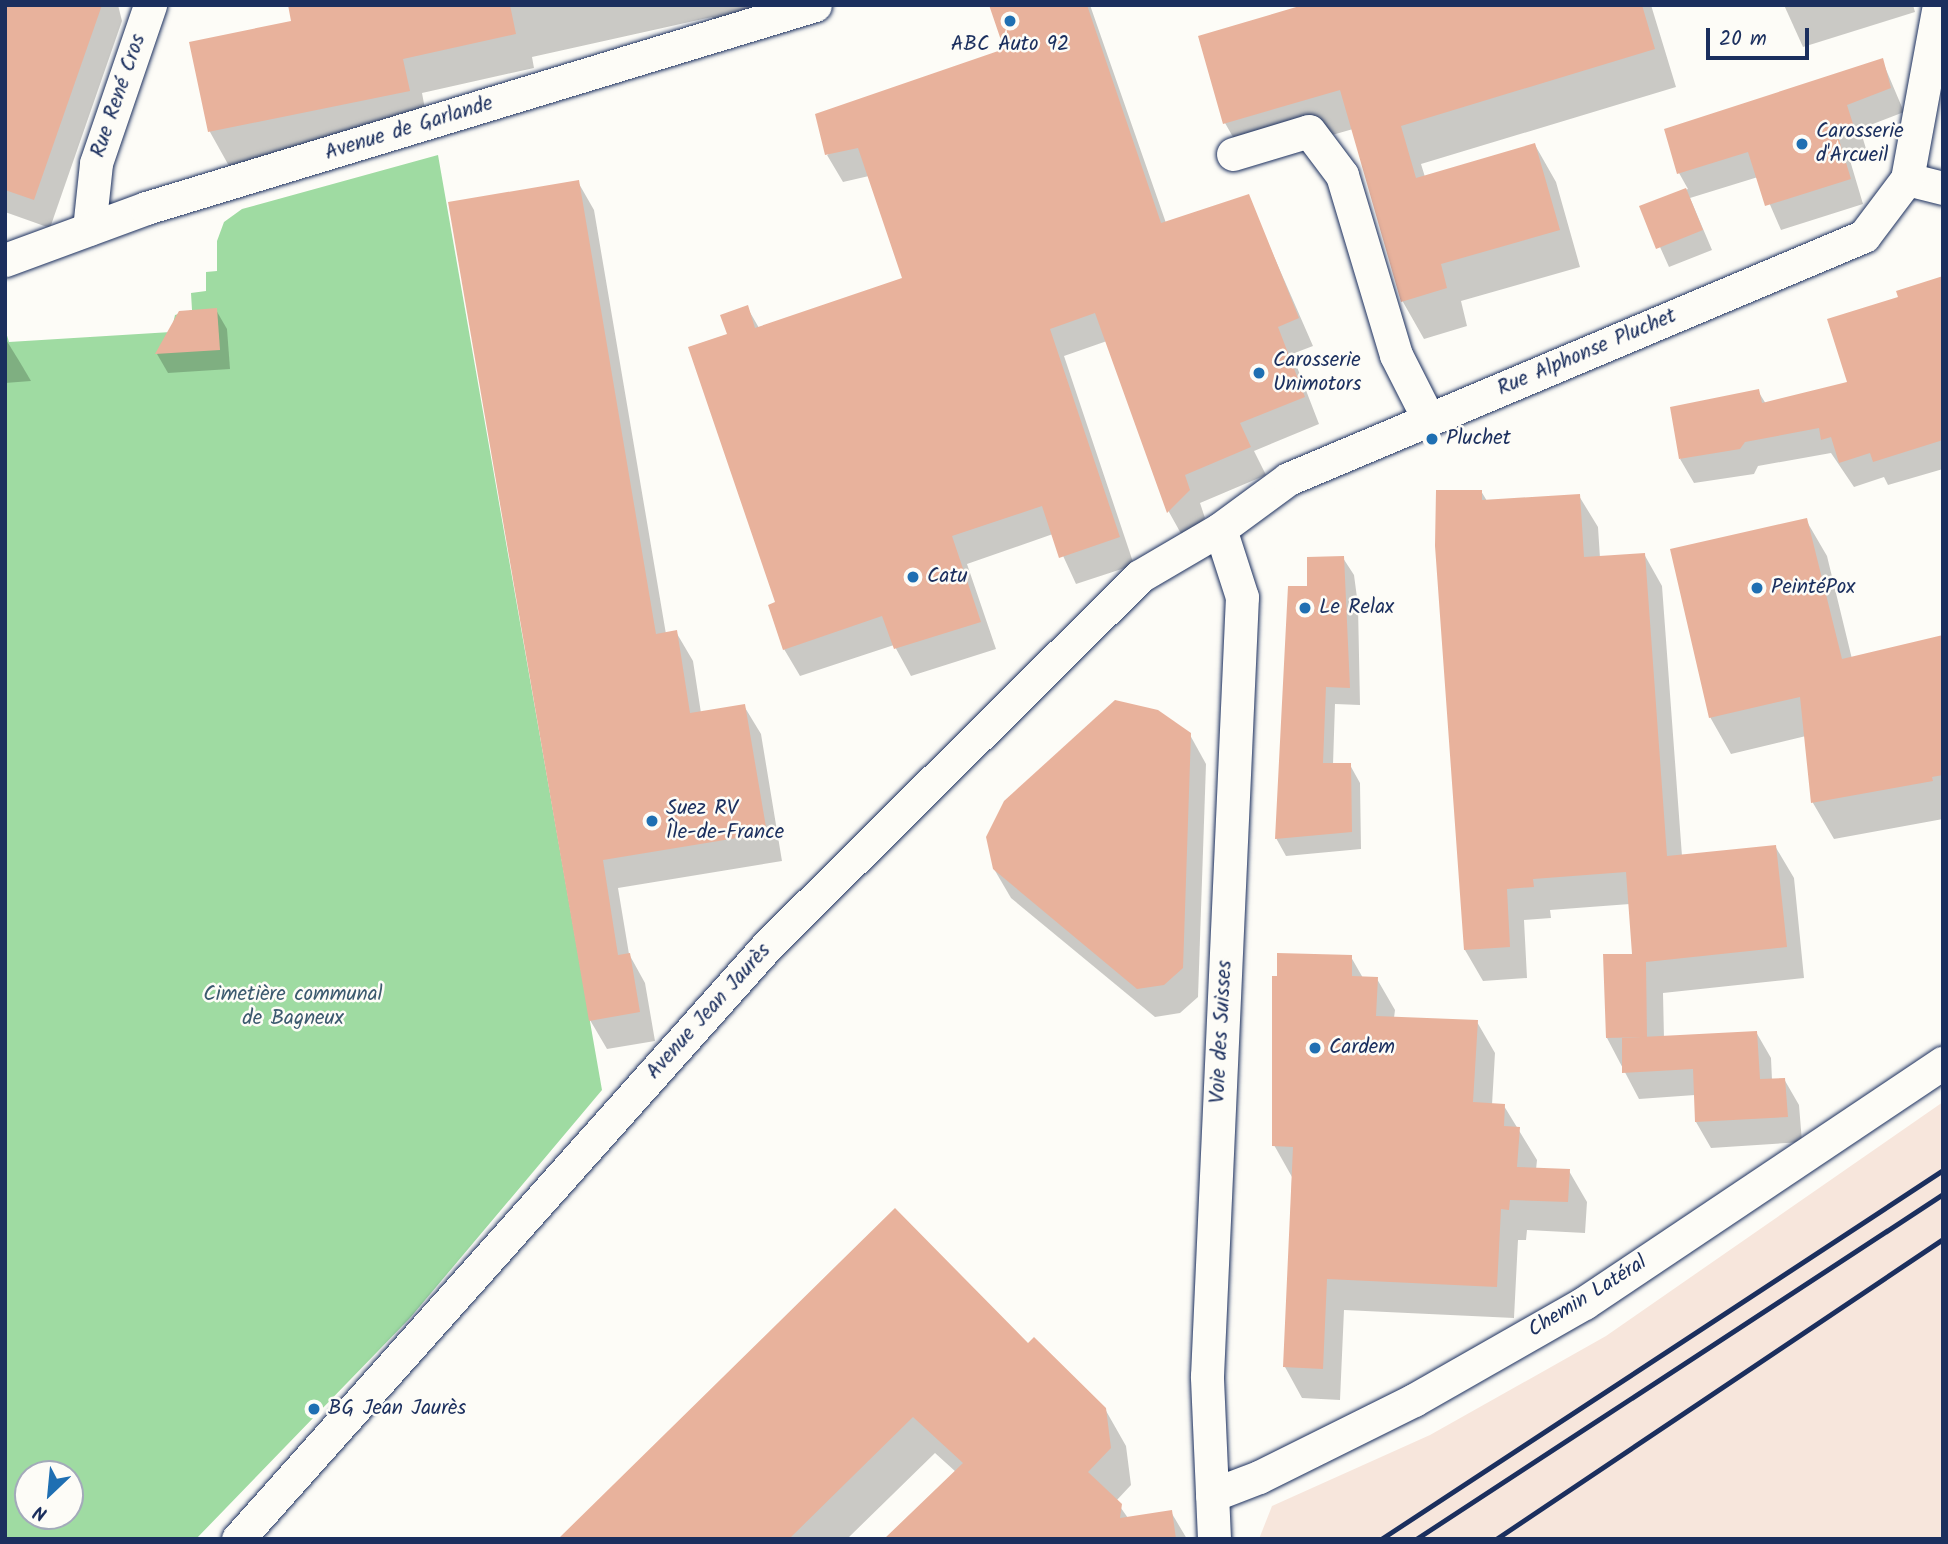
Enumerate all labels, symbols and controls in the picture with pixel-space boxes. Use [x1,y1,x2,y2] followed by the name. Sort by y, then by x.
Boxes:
[1002,13,1018,29] marker: ABC Auto 92
[1710,14,1813,58] scale bar
[1719,23,1767,56] text: 20 m
[86,31,152,161] street label: Rue René Cros
[951,32,1069,58] place label: ABC Auto 92
[322,91,496,167] street label: Avenue de Garlande
[1816,119,1904,169] place label: Carosserie d'Arcueil
[1794,136,1810,152] marker: Carosserie d'Arcueil
[1494,304,1680,402] street label: Rue Alphonse Pluchet
[1273,348,1362,398] place label: Carosserie Unimotors
[1251,365,1267,381] marker: Carosserie Unimotors
[1446,426,1511,452] place label: Pluchet
[1424,431,1440,447] marker: Pluchet
[927,564,968,590] place label: Catu
[905,569,921,585] marker: Catu
[1771,575,1855,601] place label: PeintéPox
[1749,580,1765,596] marker: PeintéPox
[1319,595,1394,621] place label: Le Relax
[1297,600,1313,616] marker: Le Relax
[666,796,784,846] place label: Suez RV Île-de-France
[644,813,660,829] marker: Suez RV Île-de-France
[641,939,777,1085] street label: Avenue Jean Jaurès
[1206,960,1238,1104] street label: Voie des Suisses
[203,982,383,1032] park label: Cimetière communal de Bagneux
[1329,1035,1395,1061] place label: Cardem
[1307,1040,1323,1056] marker: Cardem
[1524,1250,1652,1344] street label: Chemin Latéral
[328,1396,466,1422] place label: BG Jean Jaurès
[306,1401,322,1417] marker: BG Jean Jaurès
[14,1460,84,1530] north arrow
[29,1496,53,1528] text: N

